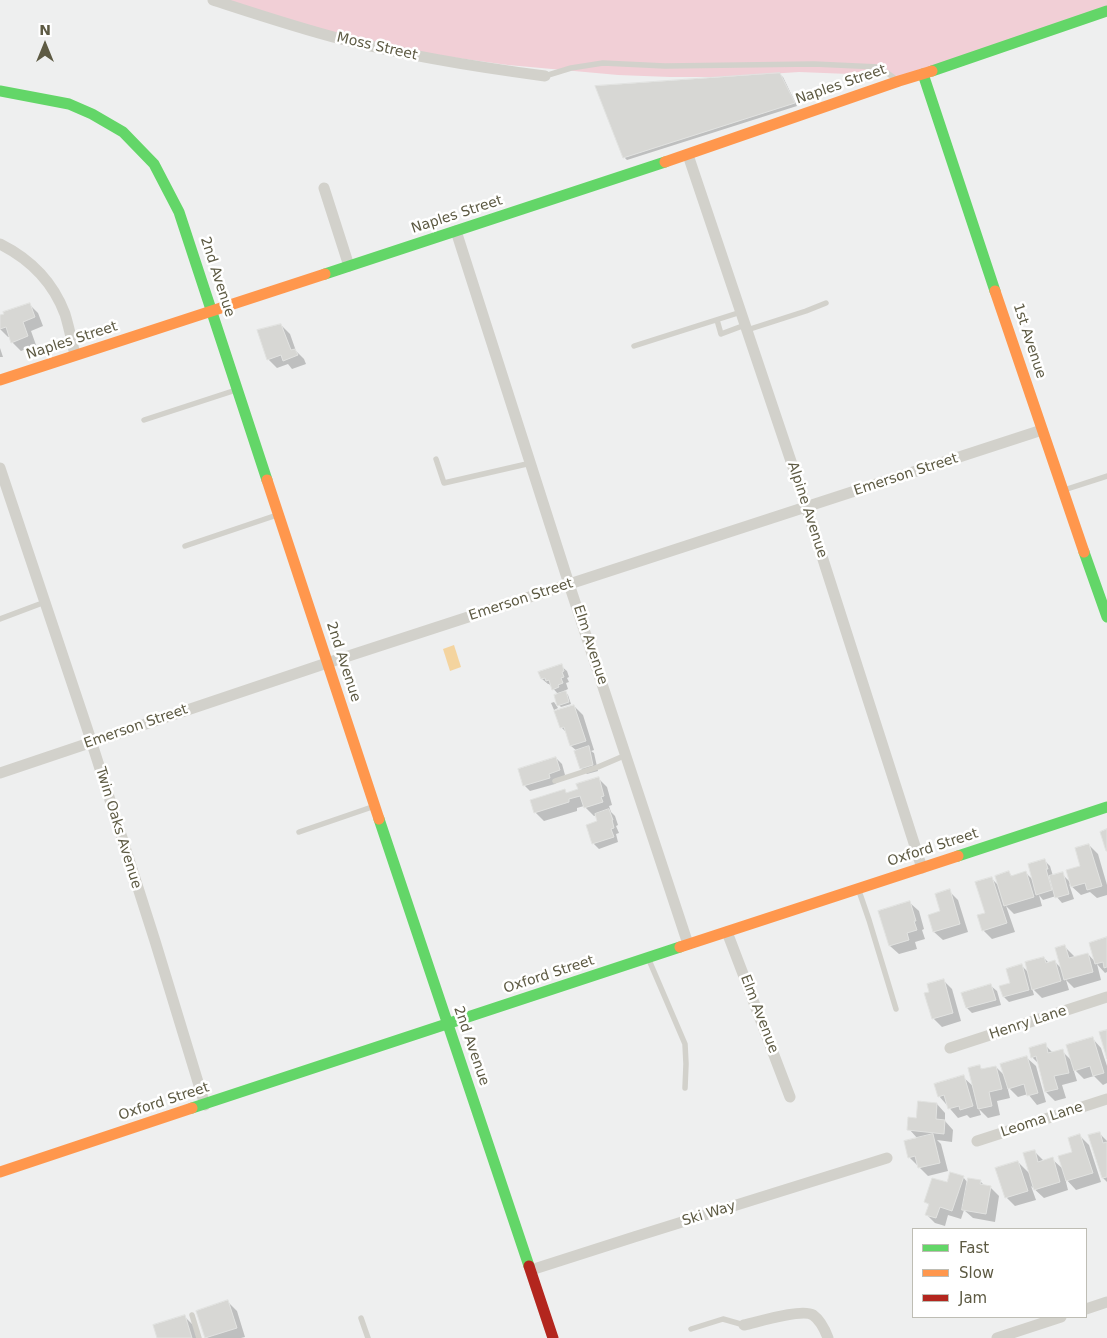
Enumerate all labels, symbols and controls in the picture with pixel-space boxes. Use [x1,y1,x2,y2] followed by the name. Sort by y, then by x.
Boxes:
[20,20,70,70] north arrow
[39,22,51,38] text: N
[335,30,419,64] street label: Moss Street
[793,62,889,108] street label: Naples Street
[409,192,505,238] street label: Naples Street
[196,235,238,319] street label: 2nd Avenue
[1009,301,1049,381] street label: 1st Avenue
[24,318,120,364] street label: Naples Street
[852,450,960,500] street label: Emerson Street
[784,460,830,560] street label: Alpine Avenue
[467,575,575,625] street label: Emerson Street
[569,603,611,687] street label: Elm Avenue
[322,620,364,704] street label: 2nd Avenue
[82,701,190,753] street label: Emerson Street
[91,765,145,891] street label: Twin Oaks Avenue
[886,825,980,871] street label: Oxford Street
[502,952,596,998] street label: Oxford Street
[736,972,782,1056] street label: Elm Avenue
[987,1003,1069,1043] street label: Henry Lane
[450,1004,492,1088] street label: 2nd Avenue
[117,1079,211,1125] street label: Oxford Street
[999,1099,1085,1141] street label: Leoma Lane
[680,1198,738,1230] street label: Ski Way
[912,1228,1087,1318] legend
[959,1239,989,1257] text: Fast
[959,1264,994,1282] text: Slow
[959,1289,987,1307] text: Jam

